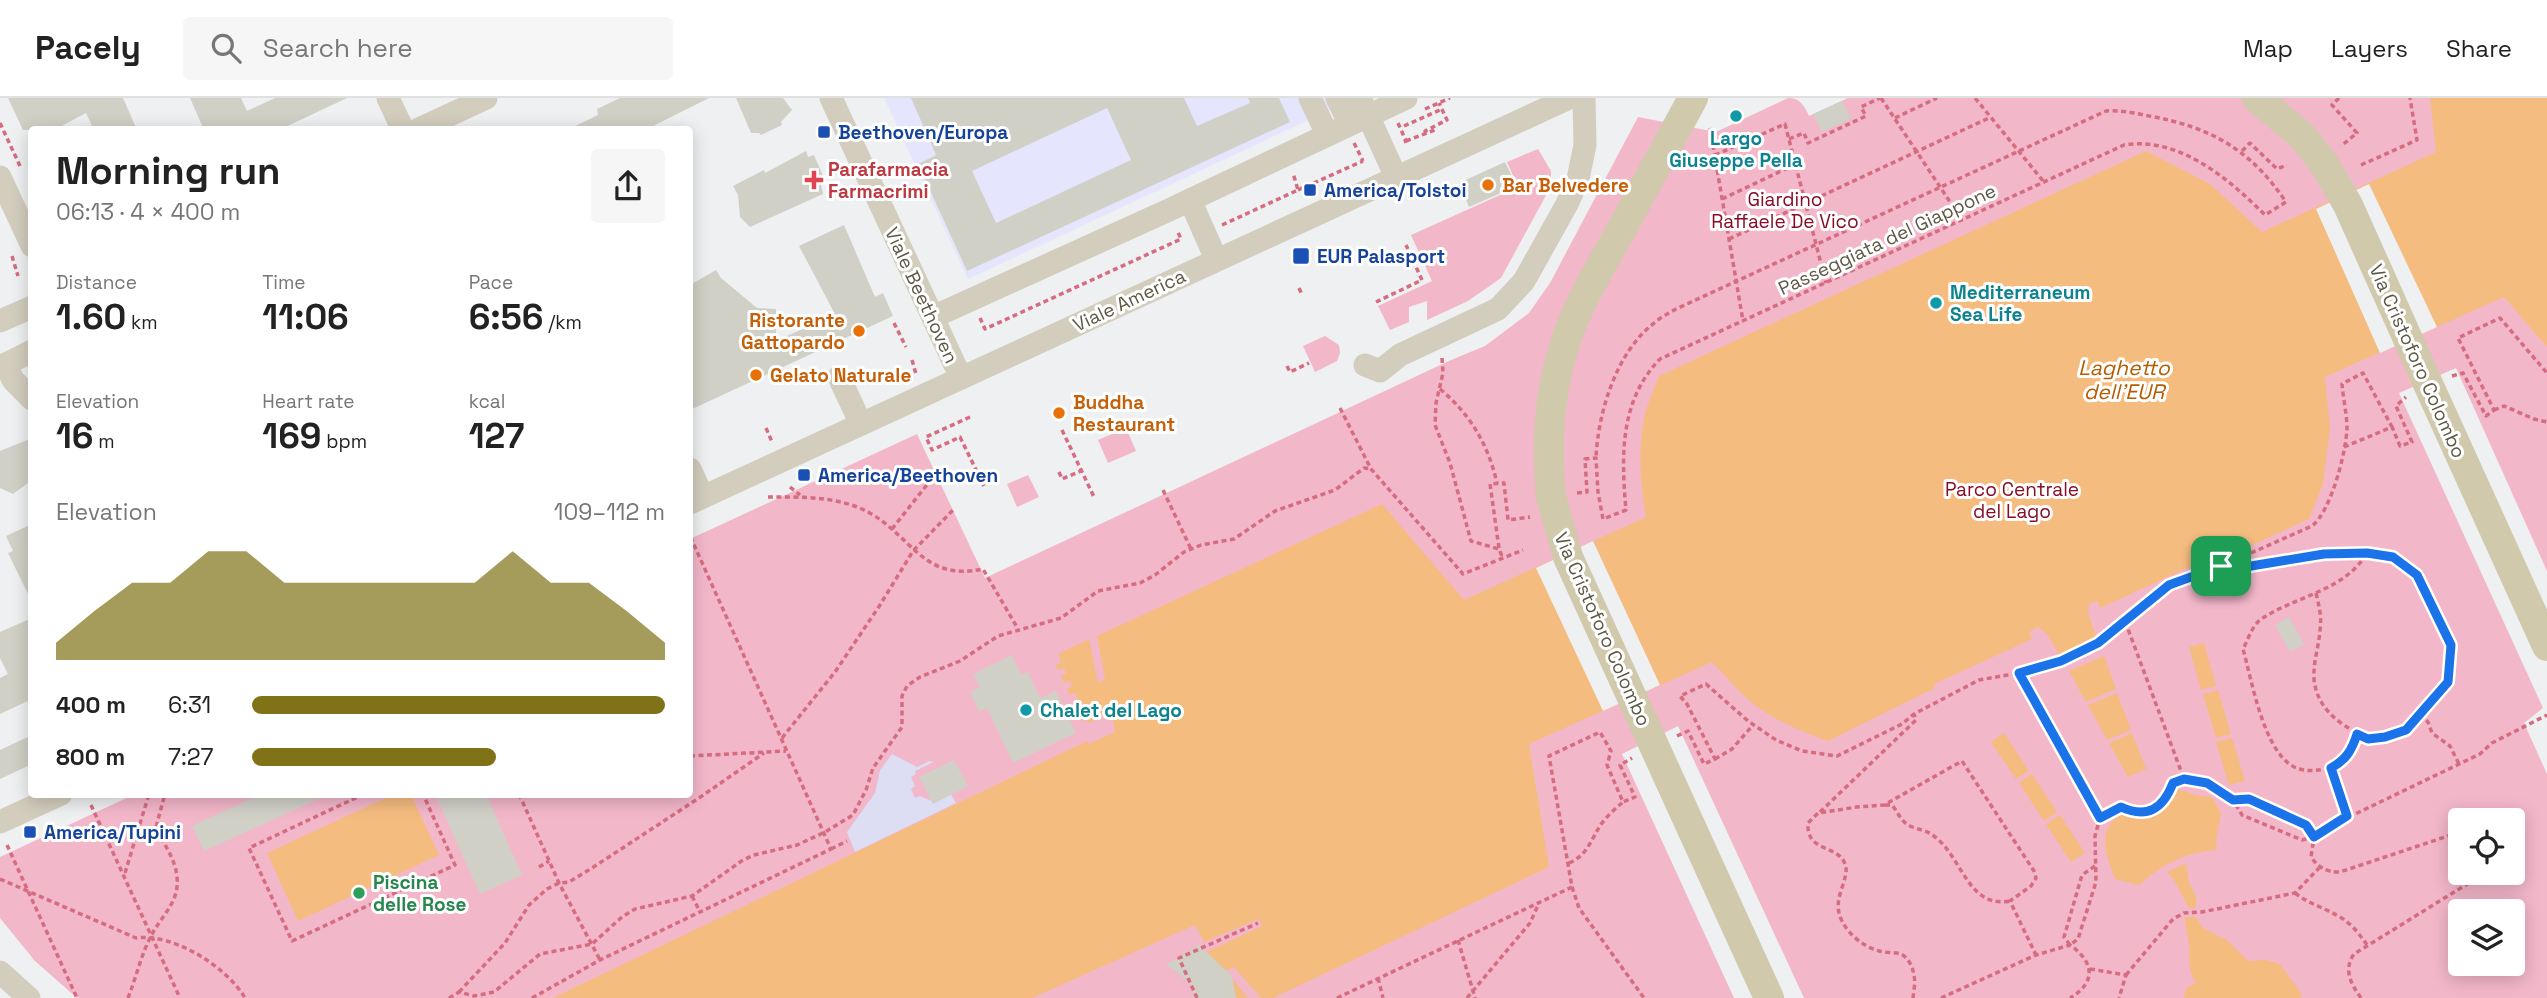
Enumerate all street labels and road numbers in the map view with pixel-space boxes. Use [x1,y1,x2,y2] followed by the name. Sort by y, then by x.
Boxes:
[1774,178,2000,301] street label: Passeggiata del Giappone
[879,223,964,367] street label: Viale Beethoven
[2363,260,2472,462] street label: Via Cristoforo Colombo
[1069,263,1190,337] street label: Viale America
[1548,528,1657,730] street label: Via Cristoforo Colombo

